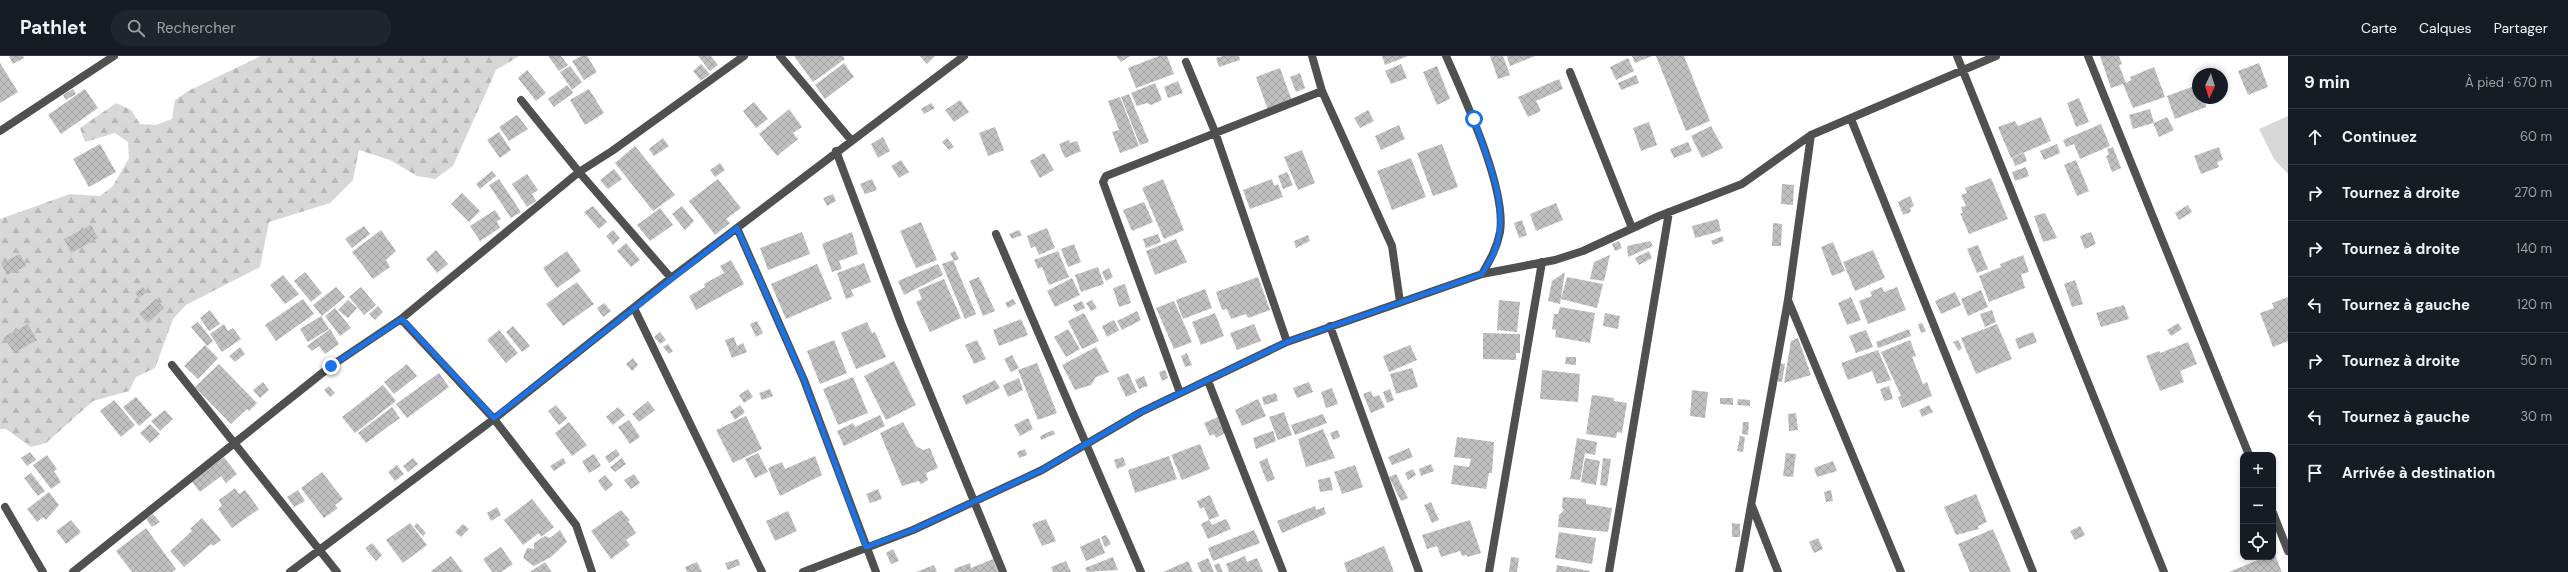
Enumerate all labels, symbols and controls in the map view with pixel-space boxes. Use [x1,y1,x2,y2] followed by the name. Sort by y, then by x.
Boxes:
[111,10,391,46] search box
[20,15,87,40] text: Pathlet
[125,17,147,39] icon: search
[157,18,236,38] text: Rechercher
[2361,19,2397,37] text: Carte
[2419,19,2472,37] text: Calques
[2494,19,2548,37] text: Partager
[2192,68,2228,104] north arrow
[2304,71,2350,93] text: 9 min
[2465,74,2552,91] text: À pied · 670 m
[1465,110,1483,128] route start
[2304,126,2326,148] icon: ahead
[2342,127,2417,147] text: Continuez
[2520,128,2552,145] text: 60 m
[2304,182,2326,204] icon: right
[2342,183,2460,203] text: Tournez à droite
[2514,184,2552,201] text: 270 m
[2304,238,2326,260] icon: right
[2342,239,2460,259] text: Tournez à droite
[2516,240,2552,257] text: 140 m
[2304,294,2326,316] icon: left
[2342,295,2470,315] text: Tournez à gauche
[2517,296,2552,313] text: 120 m
[2304,350,2326,372] icon: right
[2342,351,2460,371] text: Tournez à droite
[2520,352,2552,369] text: 50 m
[322,357,340,375] route end
[2304,406,2326,428] icon: left
[2342,407,2470,427] text: Tournez à gauche
[2520,408,2552,425] text: 30 m
[2240,452,2276,560] map controls
[2240,452,2276,488] button: +
[2304,462,2326,484] icon: arrive
[2342,463,2495,483] text: Arrivée à destination
[2240,488,2276,524] button: −
[2240,524,2276,560] button: locate

